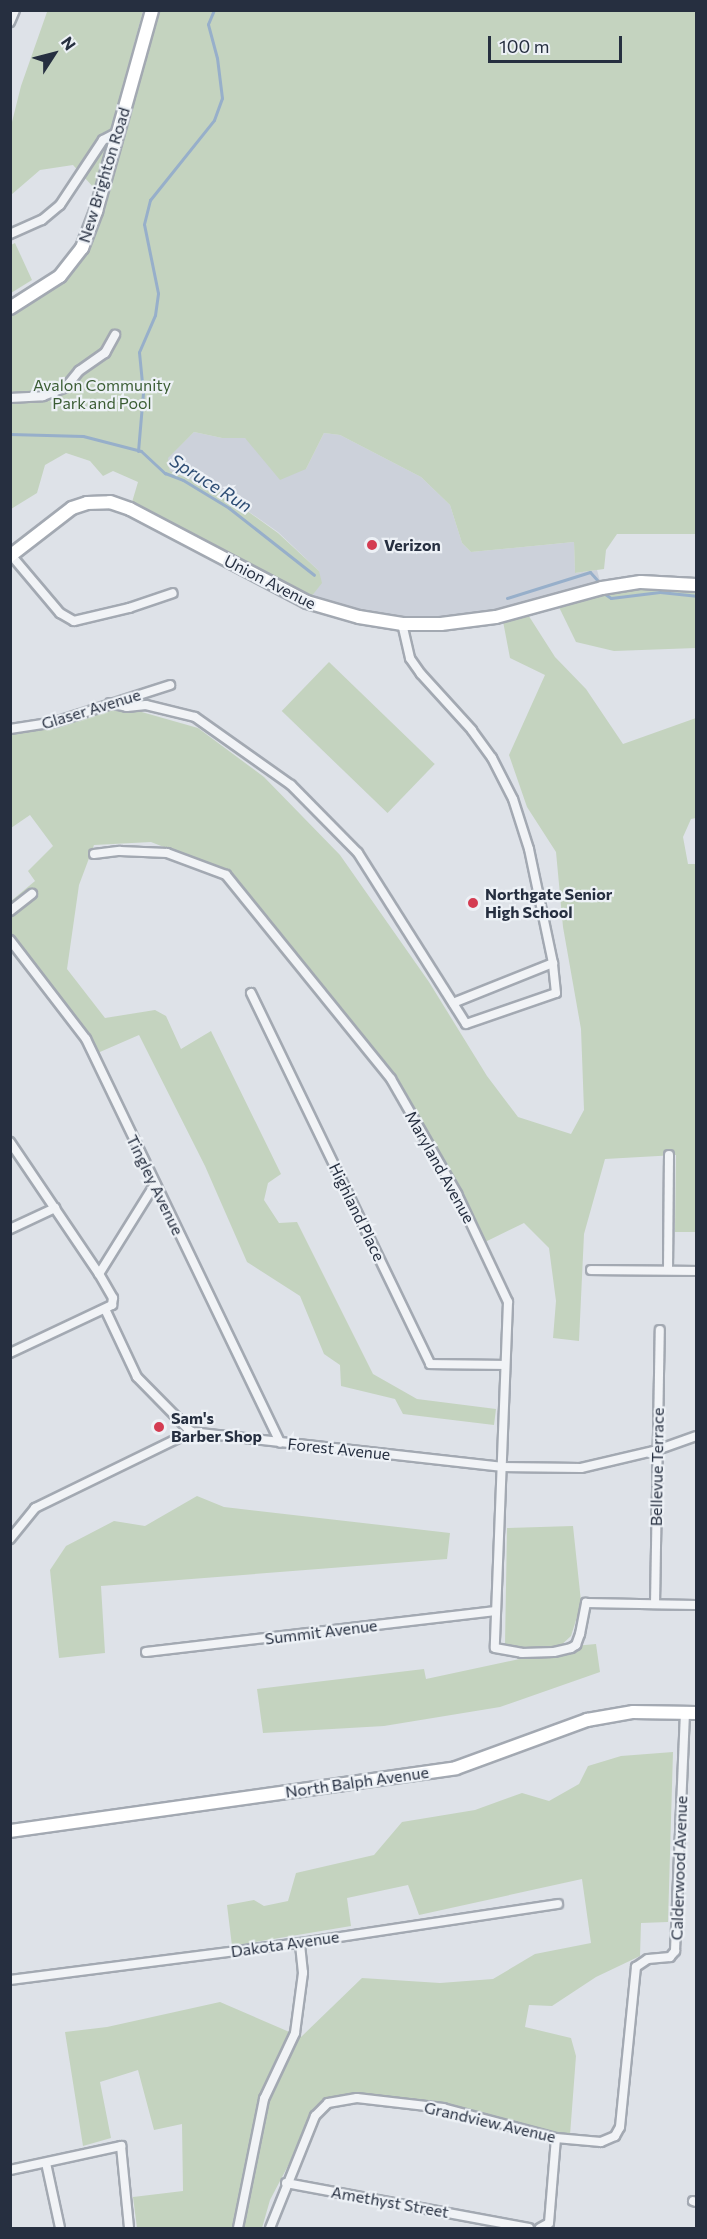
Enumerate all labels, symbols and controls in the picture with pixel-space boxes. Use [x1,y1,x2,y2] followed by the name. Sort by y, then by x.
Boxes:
[24,24,84,84] north arrow
[491,24,624,62] scale bar
[58,33,80,54] text: N
[499,35,549,57] text: 100 m
[74,105,134,245] street label: New Brighton Road
[33,375,171,413] park label: Avalon Community Park and Pool
[166,449,256,517] water label: Spruce Run
[384,535,441,555] place label: Verizon
[365,538,379,552] marker: Verizon
[221,551,319,613] street label: Union Avenue
[39,685,143,733] street label: Glaser Avenue
[485,884,612,922] place label: Northgate Senior High School
[466,896,480,910] marker: Northgate Senior High School
[401,1107,479,1227] street label: Maryland Avenue
[122,1132,188,1238] street label: Tingley Avenue
[325,1160,389,1264] street label: Highland Place
[171,1408,262,1446] place label: Sam's Barber Shop
[646,1408,668,1526] street label: Bellevue Terrace
[152,1420,166,1434] marker: Sam's Barber Shop
[287,1434,391,1464] street label: Forest Avenue
[264,1616,378,1648] street label: Summit Avenue
[284,1762,430,1802] street label: North Balph Avenue
[667,1795,691,1941] street label: Calderwood Avenue
[230,1927,340,1961] street label: Dakota Avenue
[422,2098,558,2146] street label: Grandview Avenue
[330,2182,450,2222] street label: Amethyst Street

